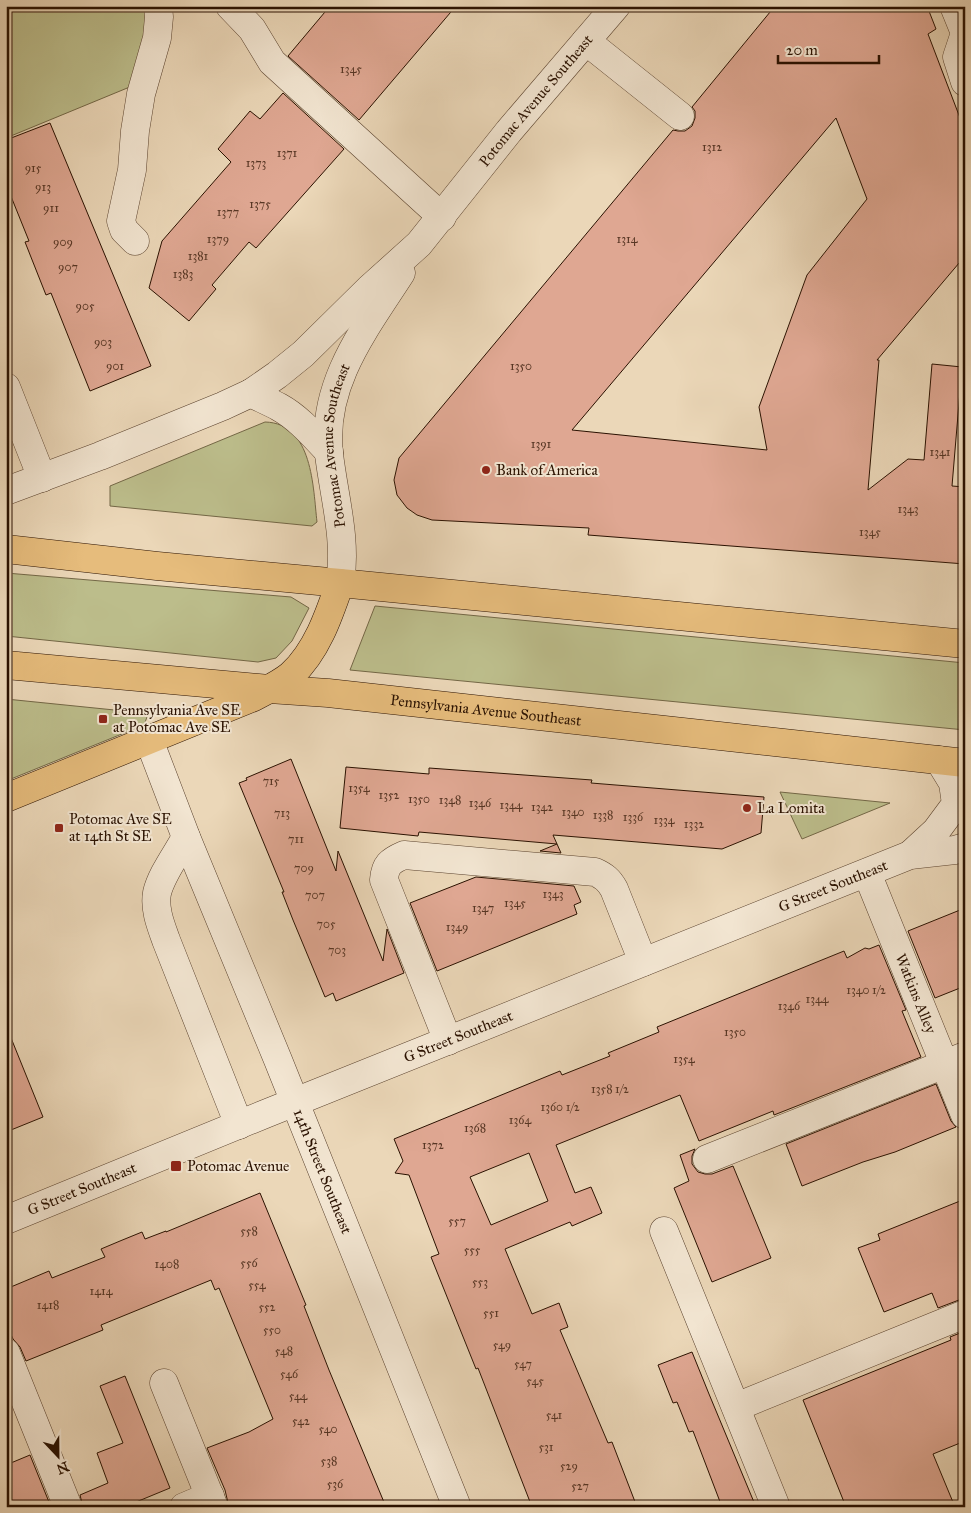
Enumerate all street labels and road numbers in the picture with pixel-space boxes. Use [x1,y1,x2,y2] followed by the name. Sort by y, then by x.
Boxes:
[475,30,597,170] street label: Potomac Avenue Southeast
[319,360,354,529] street label: Potomac Avenue Southeast
[389,691,583,730] street label: Pennsylvania Avenue Southeast
[776,856,891,916] street label: G Street Southeast
[892,951,940,1037] street label: Watkins Alley
[401,1006,516,1066] street label: G Street Southeast
[290,1106,356,1237] street label: 14th Street Southeast
[25,1158,140,1219] street label: G Street Southeast

